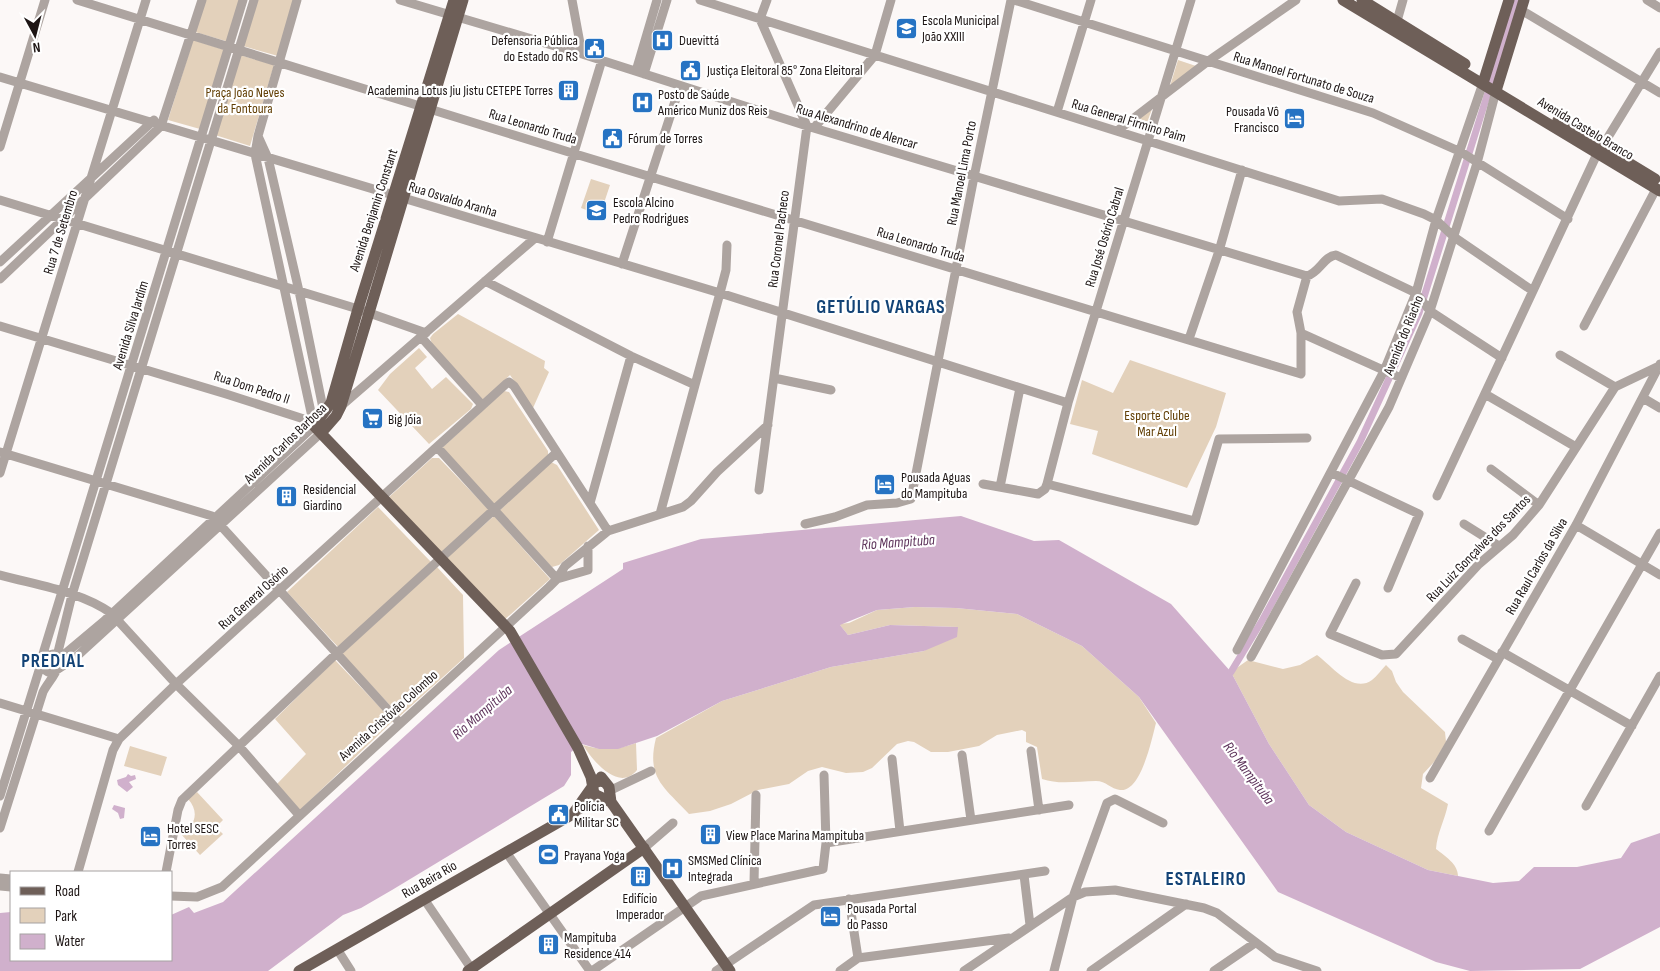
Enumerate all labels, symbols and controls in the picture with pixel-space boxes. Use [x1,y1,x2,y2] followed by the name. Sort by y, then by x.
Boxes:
[10,10,60,60] north arrow
[921,12,999,45] place label: Escola Municipal João XXIII
[894,16,918,40] school or university icon: Escola Municipal João XXIII
[651,28,675,52] hospital icon: Duevittá
[491,32,578,65] place label: Defensoria Pública do Estado do RS
[679,32,719,49] place label: Duevittá
[582,36,606,60] public building icon: Defensoria Pública do Estado do RS
[32,39,41,56] text: N
[1231,48,1376,107] street label: Rua Manoel Fortunato de Souza
[679,58,703,82] public building icon: Justiça Eleitoral 85° Zona Eleitoral
[706,62,863,79] place label: Justiça Eleitoral 85° Zona Eleitoral
[557,78,581,102] building icon: Academina Lotus Jiu Jistu CETEPE Torres
[367,82,553,99] place label: Academina Lotus Jiu Jistu CETEPE Torres
[206,84,284,117] park label: Praça João Neves da Fontoura
[657,86,768,119] place label: Posto de Saúde Américo Muniz dos Reis
[630,90,654,114] hospital icon: Posto de Saúde Américo Muniz dos Reis
[1534,93,1637,164] street label: Avenida Castelo Branco
[1070,95,1188,146] street label: Rua General Firmino Paim
[794,100,920,153] street label: Rua Alexandrino de Alencar
[1226,103,1279,136] place label: Pousada Vô Francisco
[487,105,579,148] street label: Rua Leonardo Truda
[1283,107,1307,131] hotel icon: Pousada Vô Francisco
[943,119,980,227] street label: Rua Manoel Lima Porto
[600,126,624,150] public building icon: Fórum de Torres
[628,130,703,147] place label: Fórum de Torres
[345,147,401,275] street label: Avenida Benjamin Constant
[407,178,499,221] street label: Rua Osvaldo Aranha
[1081,185,1128,289] street label: Rua José Osório Cabral
[40,188,81,276] street label: Rua 7 de Setembro
[764,189,793,289] street label: Rua Coronel Pacheco
[613,194,689,227] place label: Escola Alcino Pedro Rodrigues
[585,198,609,222] school or university icon: Escola Alcino Pedro Rodrigues
[875,223,967,266] street label: Rua Leonardo Truda
[109,279,152,373] street label: Avenida Silva Jardim
[1379,293,1427,378] street label: Avenida do Riacho
[816,296,946,319] district label: GETÚLIO VARGAS
[212,367,292,408] street label: Rua Dom Pedro II
[240,400,330,488] street label: Avenida Carlos Barbosa
[360,407,384,431] supermarket icon: Big Jóia
[1124,407,1190,440] park label: Esporte Clube Mar Azul
[388,411,421,428] place label: Big Jóia
[901,469,970,502] place label: Pousada Aguas do Mampituba
[873,473,897,497] hotel icon: Pousada Aguas do Mampituba
[303,481,356,514] place label: Residencial Giardino
[275,485,299,509] building icon: Residencial Giardino
[1423,491,1534,606] street label: Rua Luiz Gonçalves dos Santos
[1502,515,1571,618] street label: Rua Raul Carlos da Silva
[861,530,935,555] water label: Rio Mampituba
[215,561,292,633] street label: Rua General Osório
[21,650,85,673] district label: PREDIAL
[335,666,441,765] street label: Avenida Cristóvão Colombo
[448,681,516,744] water label: Rio Mampituba
[1219,738,1278,808] water label: Rio Mampituba
[574,798,619,831] place label: Polícia Militar SC
[546,802,570,826] public building icon: Polícia Militar SC
[167,820,219,853] place label: Hotel SESC Torres
[698,823,722,847] building icon: View Place Marina Mampituba
[139,824,163,848] hotel icon: Hotel SESC Torres
[726,827,864,844] place label: View Place Marina Mampituba
[536,843,560,867] sports icon: Prayana Yoga
[564,847,625,864] place label: Prayana Yoga
[688,852,762,885] place label: SMSMed Clínica Integrada
[660,856,684,880] hospital icon: SMSMed Clínica Integrada
[399,857,460,902] street label: Rua Beira Rio
[628,864,652,888] building icon: Edifício Imperador
[1165,868,1247,891] district label: ESTALEIRO
[10,871,172,961] legend
[55,882,80,901] text: Road
[616,890,664,923] place label: Edifício Imperador
[847,900,916,933] place label: Pousada Portal do Passo
[819,904,843,928] hotel icon: Pousada Portal do Passo
[55,907,77,926] text: Park
[564,929,631,962] place label: Mampituba Residence 414
[55,932,86,951] text: Water
[536,933,560,957] building icon: Mampituba Residence 414

